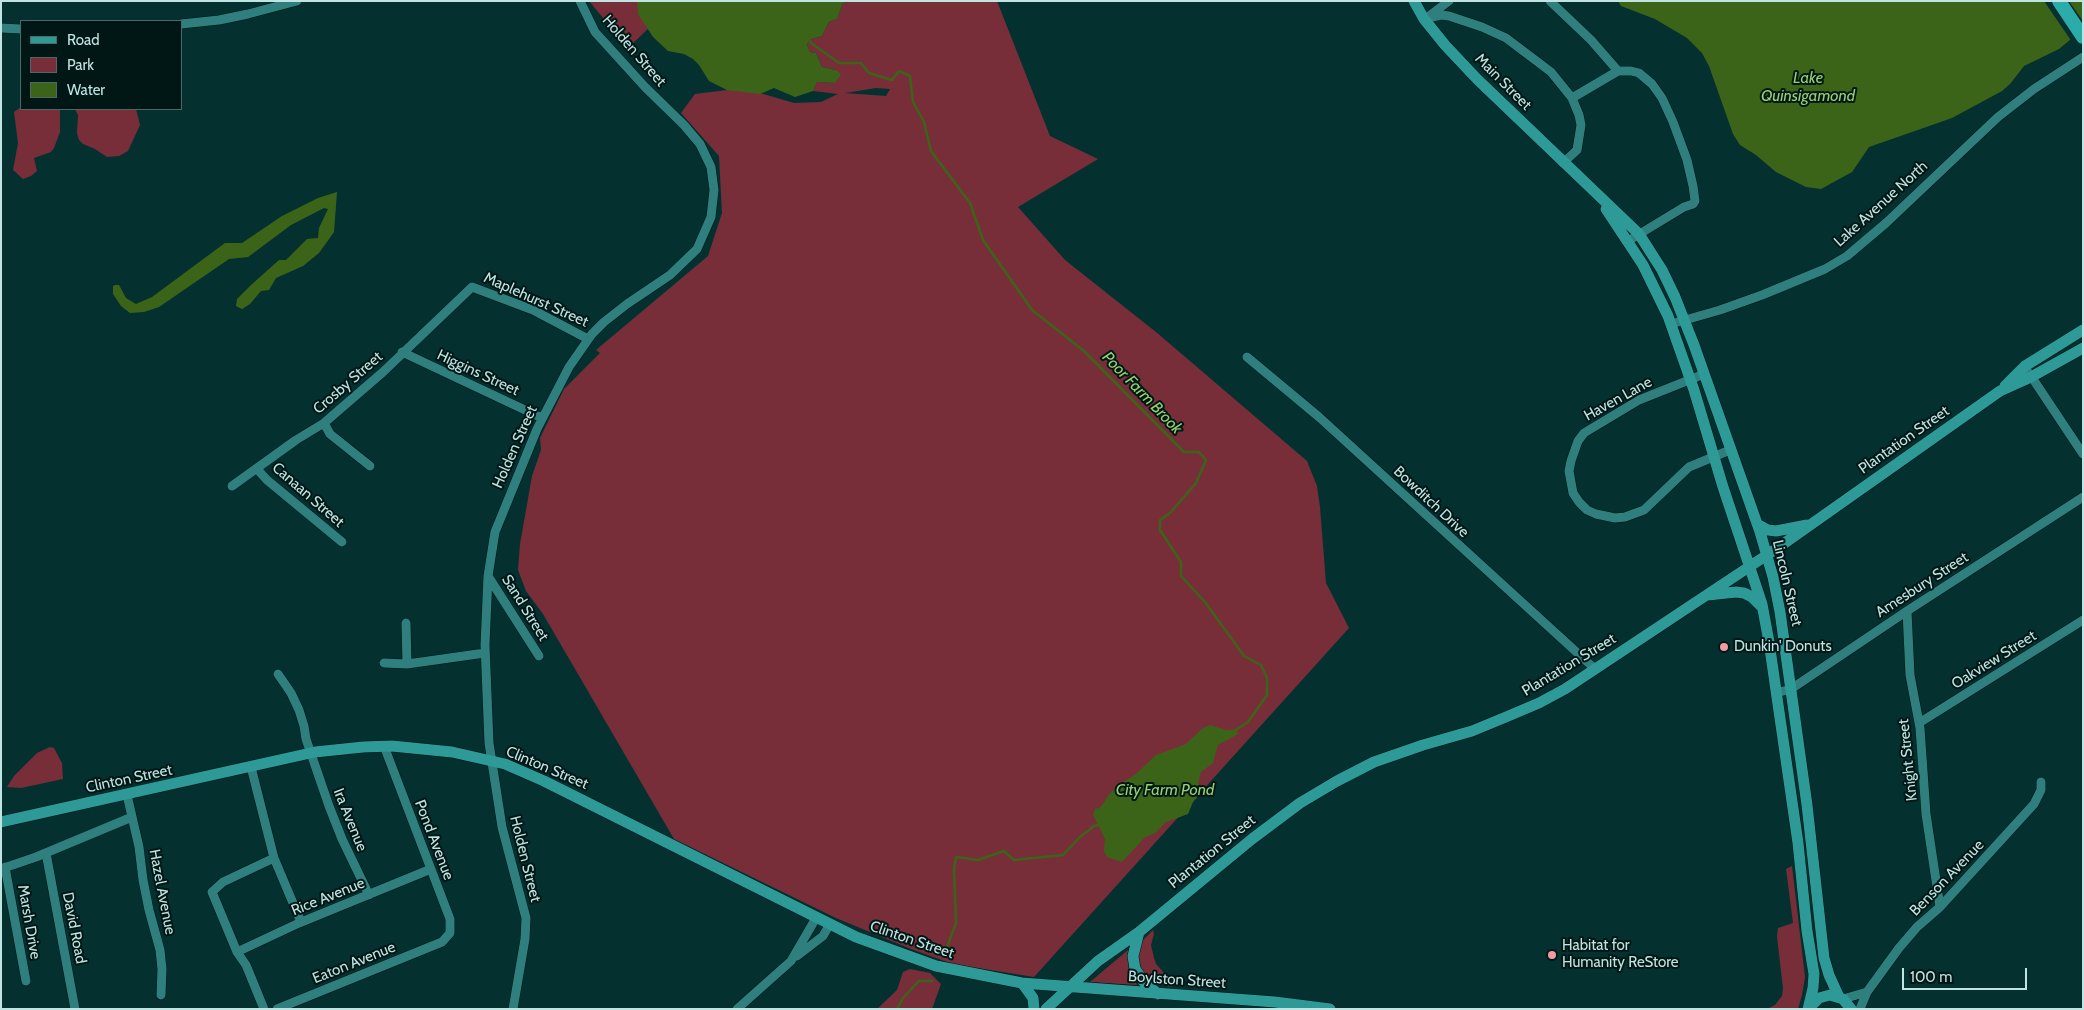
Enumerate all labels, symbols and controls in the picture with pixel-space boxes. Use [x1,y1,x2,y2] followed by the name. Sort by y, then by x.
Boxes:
[598,12,670,90] street label: Holden Street
[20,20,182,110] legend
[67,31,100,49] text: Road
[1471,50,1535,114] street label: Main Street
[67,56,94,74] text: Park
[1761,68,1855,106] water label: Lake Quinsigamond
[67,81,105,99] text: Water
[1831,157,1931,251] street label: Lake Avenue North
[481,269,591,331] street label: Maplehurst Street
[434,346,522,400] street label: Higgins Street
[310,348,386,418] street label: Crosby Street
[1098,348,1186,438] water label: Poor Farm Brook
[1581,373,1655,425] street label: Haven Lane
[1855,402,1953,478] street label: Plantation Street
[489,403,541,491] street label: Holden Street
[268,459,348,531] street label: Canaan Street
[1390,463,1472,541] street label: Bowditch Drive
[1768,538,1806,628] street label: Lincoln Street
[1872,548,1972,622] street label: Amesbury Street
[498,572,552,644] street label: Sand Street
[1948,627,2040,693] street label: Oakview Street
[1519,630,1619,700] street label: Plantation Street
[1734,638,1832,656] place label: Dunkin' Donuts
[1718,641,1730,653] marker: Dunkin' Donuts
[1895,718,1921,802] street label: Knight Street
[503,743,591,793] street label: Clinton Street
[84,761,174,797] street label: Clinton Street
[1116,780,1214,800] water label: City Farm Pond
[329,786,371,854] street label: Ira Avenue
[410,797,458,883] street label: Pond Avenue
[1165,812,1259,892] street label: Plantation Street
[506,814,544,904] street label: Holden Street
[1906,836,1988,920] street label: Benson Avenue
[145,848,179,936] street label: Hazel Avenue
[289,874,367,920] street label: Rice Avenue
[14,883,44,961] street label: Marsh Drive
[58,891,90,965] street label: David Road
[868,917,956,963] street label: Clinton Street
[1562,937,1678,972] place label: Habitat for Humanity ReStore
[310,938,398,988] street label: Eaton Avenue
[1546,949,1558,961] marker: Habitat for Humanity ReStore
[1904,958,2029,990] scale bar
[1128,968,1226,992] street label: Boylston Street
[1910,968,1952,986] text: 100 m

